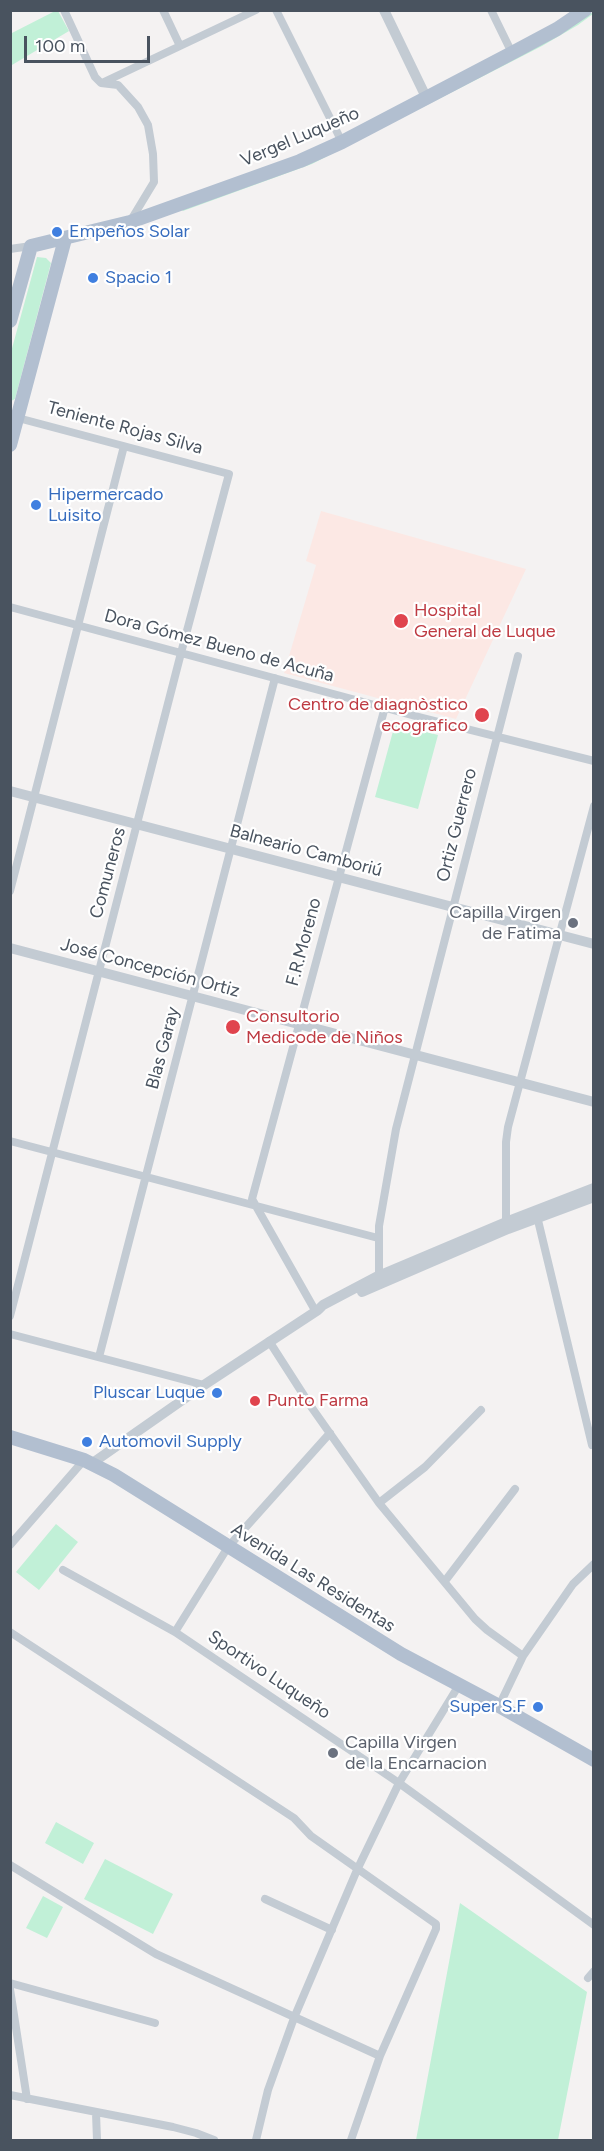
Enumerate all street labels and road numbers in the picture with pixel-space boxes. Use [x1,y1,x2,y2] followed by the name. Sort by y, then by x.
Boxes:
[237,102,363,172] street label: Vergel Luqueño
[45,397,205,459] street label: Teniente Rojas Silva
[102,605,336,687] street label: Dora Gómez Bueno de Acuña
[432,766,482,884] street label: Ortiz Guerrero
[227,820,385,882] street label: Balneario Camboriú
[85,825,131,921] street label: Comuneros
[282,895,326,989] street label: F.R.Moreno
[58,934,242,1002] street label: José Concepción Ortiz
[142,1004,184,1092] street label: Blas Garay
[227,1519,399,1637] street label: Avenida Las Residentas
[204,1626,334,1724] street label: Sportivo Luqueño

